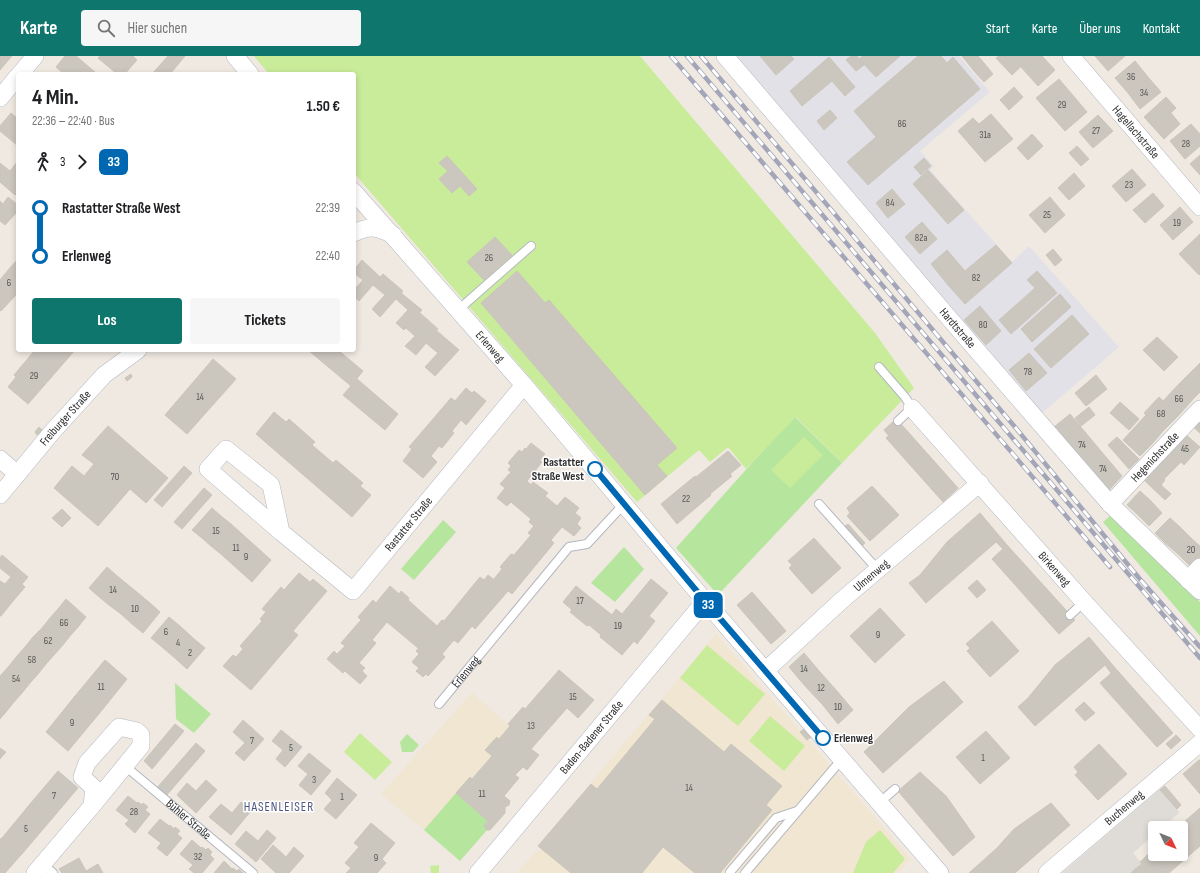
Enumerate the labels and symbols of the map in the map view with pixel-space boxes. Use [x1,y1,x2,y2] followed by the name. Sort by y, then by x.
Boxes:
[1127,71,1135,83] house number: 36
[1140,87,1148,99] house number: 34
[1058,99,1066,111] house number: 29
[1109,102,1163,162] street label: Hagellachstraße
[898,118,906,130] house number: 86
[1092,125,1100,137] house number: 27
[979,129,991,141] house number: 31a
[1182,138,1190,150] house number: 28
[1125,179,1133,191] house number: 23
[886,197,894,209] house number: 84
[1043,209,1051,221] house number: 25
[1173,217,1181,229] house number: 19
[915,232,927,244] house number: 82a
[485,252,493,264] house number: 26
[972,272,980,284] house number: 82
[7,277,11,289] house number: 6
[936,305,979,351] street label: Hardtstraße
[979,319,987,331] house number: 80
[472,328,508,366] street label: Erlenweg
[1024,366,1032,378] house number: 78
[30,370,38,382] house number: 29
[36,387,94,449] street label: Freiburger Straße
[196,391,204,403] house number: 14
[1175,393,1183,405] house number: 66
[1157,408,1165,420] house number: 68
[1127,428,1182,485] street label: Hegenichstraße
[1078,439,1086,451] house number: 74
[1181,443,1189,455] house number: 45
[532,455,584,484] place label: Rastatter Straße West
[587,461,603,477] marker: Rastatter Straße West
[1099,463,1107,475] house number: 74
[111,471,119,483] house number: 70
[682,493,690,505] house number: 22
[381,494,436,555] street label: Rastatter Straße
[212,525,220,537] house number: 15
[233,542,240,554] house number: 11
[1187,544,1195,556] house number: 20
[1035,548,1074,590] street label: Birkenweg
[244,551,248,563] house number: 9
[850,556,892,595] street label: Ulmenweg
[109,584,117,596] house number: 14
[690,592,726,618] line badge: 33
[576,595,584,607] house number: 17
[131,603,139,615] house number: 10
[60,617,68,629] house number: 66
[614,620,622,632] house number: 19
[164,626,168,638] house number: 6
[876,629,880,641] house number: 9
[44,635,52,647] house number: 62
[176,637,180,649] house number: 4
[188,647,192,659] house number: 2
[448,652,483,691] street label: Erlenweg
[28,654,36,666] house number: 58
[800,663,808,675] house number: 14
[12,673,20,685] house number: 54
[98,681,105,693] house number: 11
[817,682,825,694] house number: 12
[569,691,577,703] house number: 15
[556,697,626,777] street label: Baden-Badener Straße
[834,701,842,713] house number: 10
[70,717,74,729] house number: 9
[527,720,535,732] house number: 13
[815,730,831,746] marker: Erlenweg
[834,731,873,746] place label: Erlenweg
[250,735,254,747] house number: 7
[289,742,293,754] house number: 5
[981,752,985,764] house number: 1
[312,774,316,786] house number: 3
[685,782,693,794] house number: 14
[1101,787,1147,828] street label: Buchenweg
[479,788,486,800] house number: 11
[52,790,56,802] house number: 7
[340,791,344,803] house number: 1
[163,796,215,843] street label: Bühler Straße
[244,799,314,815] district label: HASENLEISER
[130,806,138,818] house number: 28
[1148,821,1188,861] north arrow
[24,823,28,835] house number: 5
[194,851,202,863] house number: 32
[374,852,378,864] house number: 9

